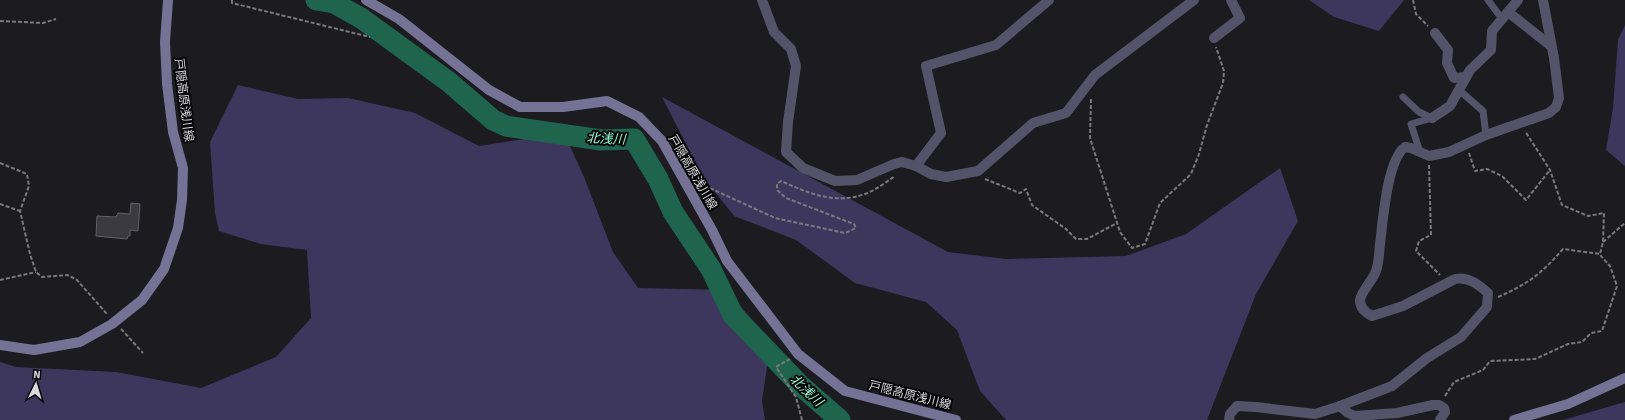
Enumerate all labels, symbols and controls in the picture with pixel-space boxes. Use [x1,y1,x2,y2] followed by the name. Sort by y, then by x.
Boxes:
[170,57,197,143] street label: 戸隠高原浅川線
[586,129,628,149] water label: 北浅川
[664,132,721,213] street label: 戸隠高原浅川線
[16,364,56,404] north arrow
[33,367,41,382] text: N
[786,371,828,412] water label: 北浅川
[867,377,953,414] street label: 戸隠高原浅川線

